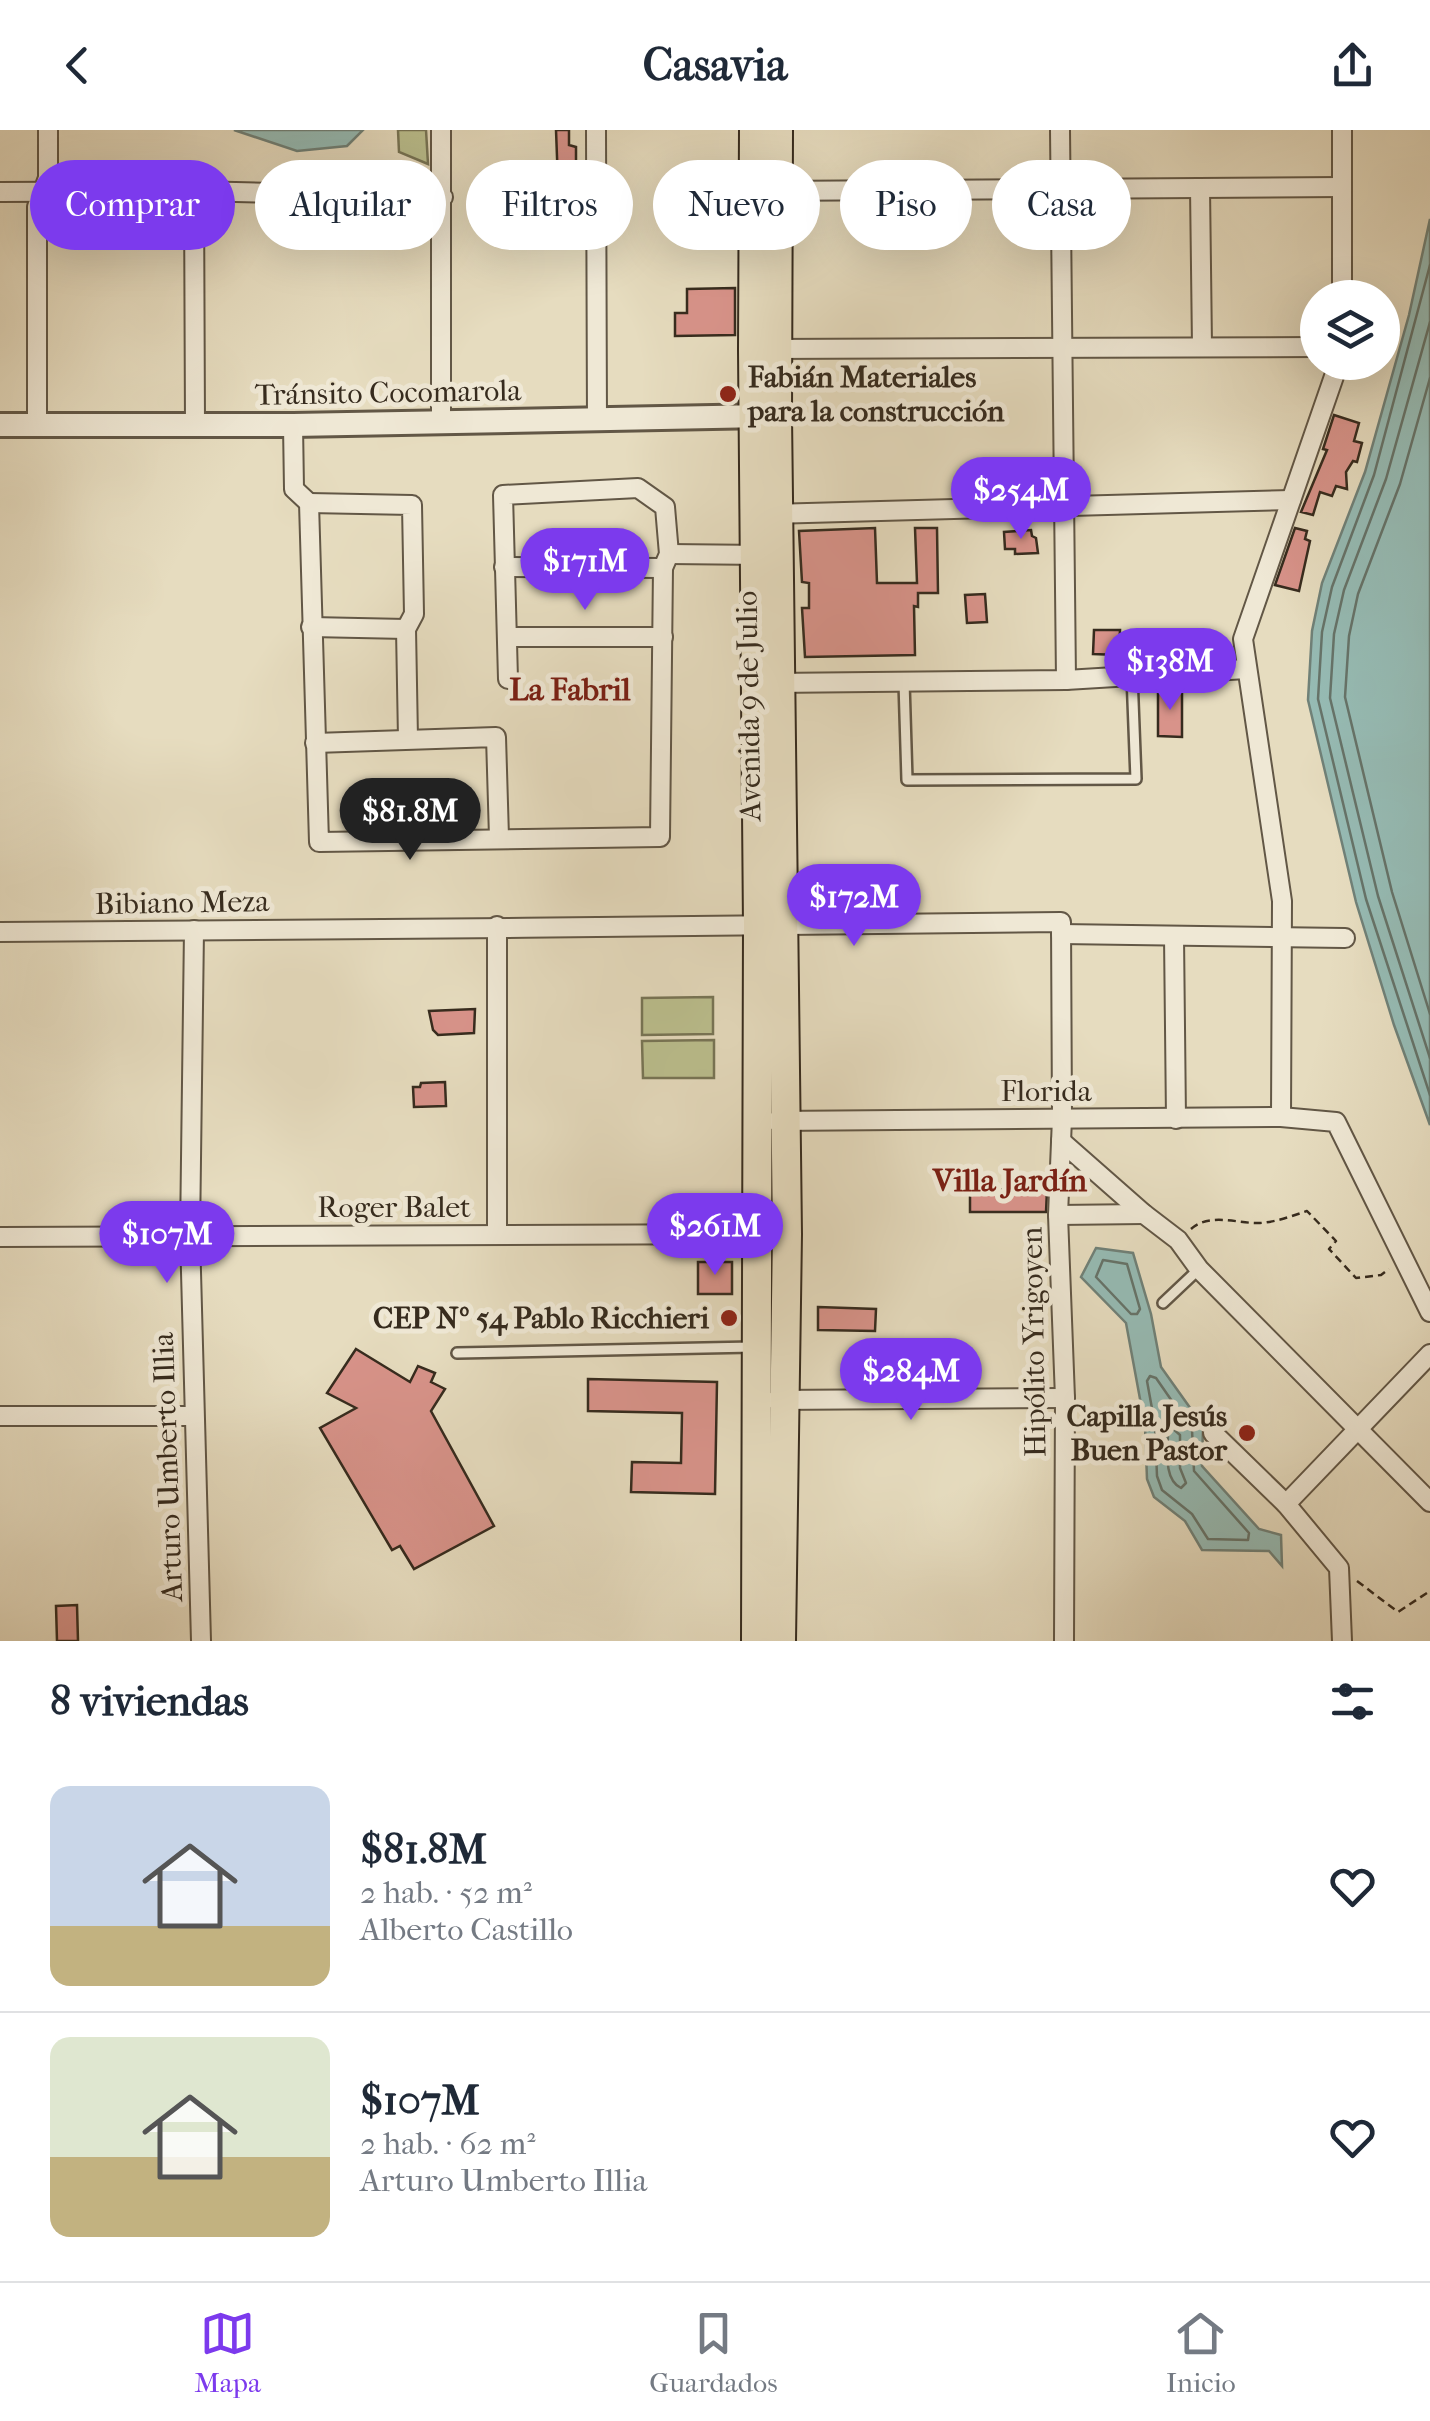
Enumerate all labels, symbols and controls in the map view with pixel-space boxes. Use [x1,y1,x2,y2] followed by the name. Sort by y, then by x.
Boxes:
[50,38,105,93] icon: back
[1325,38,1380,93] icon: share
[643,39,787,92] text: Casavia
[30,160,235,250] chip: Comprar
[255,160,446,250] chip: Alquilar
[466,160,633,250] chip: Filtros
[653,160,820,250] chip: Nuevo
[840,160,972,250] chip: Piso
[992,160,1131,250] chip: Casa
[1300,280,1400,380] map controls
[1300,280,1400,380] button: layers
[746,360,1005,429] place label: Fabián Materiales para la construcción
[254,373,523,413] street label: Tránsito Cocomarola
[717,383,739,405] marker: Fabián Materiales para la construcción
[951,457,1091,542] pin: $254M
[973,471,1069,508] text: $254M
[515,528,655,613] pin: $171M
[542,542,628,579] text: $171M
[729,590,769,823] street label: Avenida 9 de Julio
[1100,628,1240,713] pin: $138M
[1126,642,1214,679] text: $138M
[509,671,631,708] district label: La Fabril
[329,778,491,863] pin: $81.8M
[362,792,458,829] text: $81.8M
[784,864,924,949] pin: $172M
[809,878,899,915] text: $172M
[94,884,271,922] street label: Bibiano Meza
[1000,1074,1093,1109] street label: Florida
[932,1162,1088,1199] district label: Villa Jardín
[317,1190,471,1225] street label: Roger Balet
[645,1193,785,1278] pin: $261M
[97,1201,237,1286] pin: $107M
[669,1207,761,1244] text: $261M
[121,1215,213,1252] text: $107M
[1014,1226,1054,1458] street label: Hipólito Yrigoyen
[373,1301,709,1337] place label: CEP Nº 54 Pablo Ricchieri
[718,1307,740,1329] marker: CEP Nº 54 Pablo Ricchieri
[146,1331,190,1603] street label: Arturo Umberto Illia
[841,1338,981,1423] pin: $284M
[862,1352,960,1389] text: $284M
[1066,1399,1228,1468] place label: Capilla Jesús Buen Pastor
[1236,1422,1258,1444] marker: Capilla Jesús Buen Pastor
[1325,1674,1380,1729] icon: filters
[50,1677,249,1726] text: 8 viviendas
[360,1825,487,1874] text: $81.8M
[130,1826,250,1946] icon: home
[1325,1859,1380,1914] icon: heart
[360,1874,532,1911] text: 2 hab. · 52 m²
[360,1911,573,1948] text: Alberto Castillo
[360,2076,480,2125] text: $107M
[130,2077,250,2197] icon: home
[1325,2110,1380,2165] icon: heart
[360,2125,535,2162] text: 2 hab. · 62 m²
[360,2162,647,2199] text: Arturo Umberto Illia
[194,2306,261,2399] tab: Mapa
[649,2306,778,2399] tab: Guardados
[1166,2306,1236,2399] tab: Inicio

